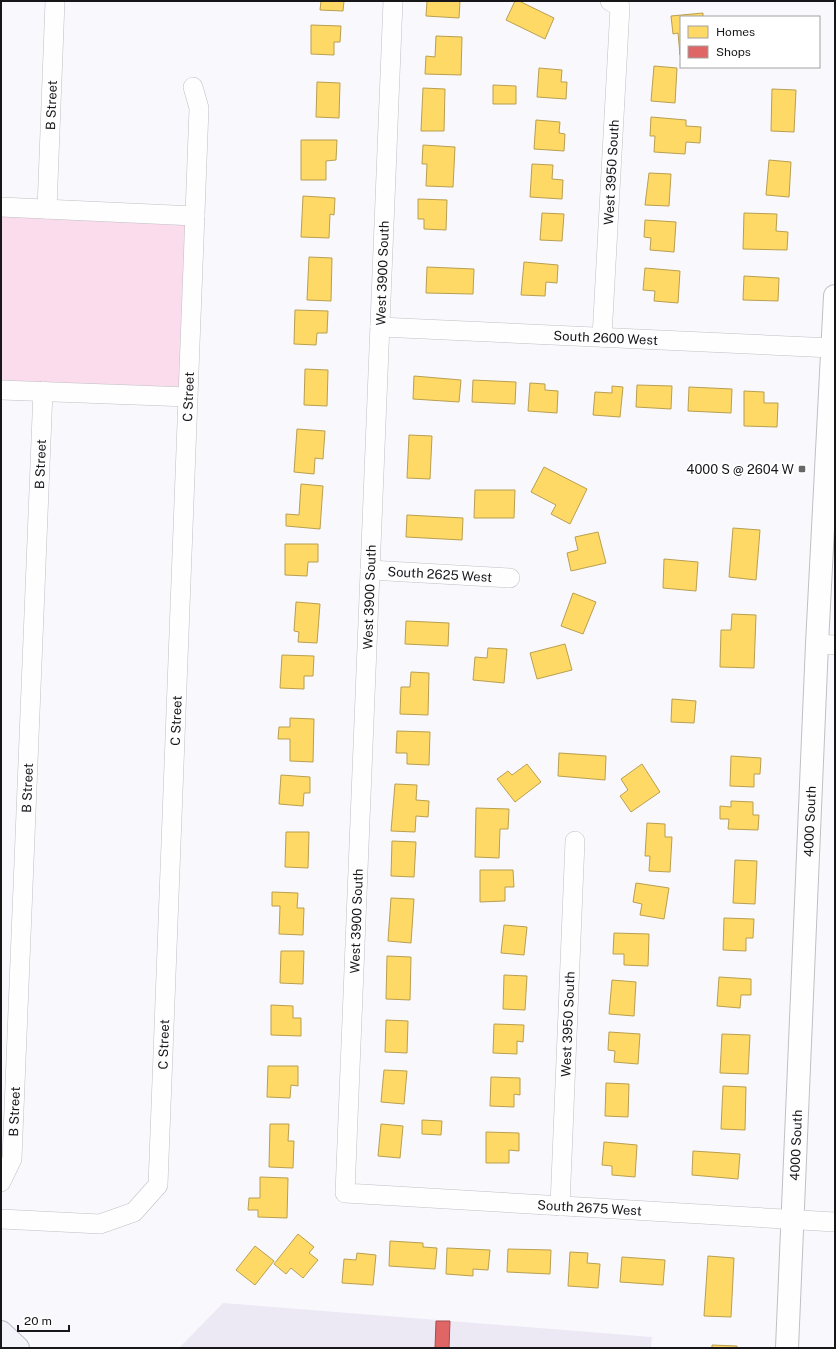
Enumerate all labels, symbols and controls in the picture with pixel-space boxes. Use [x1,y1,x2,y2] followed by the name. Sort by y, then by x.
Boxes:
[680,16,820,68] legend
[716,25,755,39] text: Homes
[716,45,751,59] text: Shops
[43,80,60,130] street label: B Street
[601,119,622,225] street label: West 3950 South
[373,220,392,326] street label: West 3900 South
[553,328,658,348] street label: South 2600 West
[180,372,197,422] street label: C Street
[32,439,49,489] street label: B Street
[686,462,795,477] place label: 4000 S @ 2604 W
[797,464,807,474] marker: 4000 S @ 2604 W
[360,544,379,650] street label: West 3900 South
[387,564,493,585] street label: South 2625 West
[168,695,185,746] street label: C Street
[19,763,36,813] street label: B Street
[801,786,819,857] street label: 4000 South
[347,868,366,974] street label: West 3900 South
[558,971,578,1077] street label: West 3950 South
[155,1019,172,1070] street label: C Street
[6,1086,23,1137] street label: B Street
[787,1109,805,1181] street label: 4000 South
[537,1197,642,1219] street label: South 2675 West
[18,1307,69,1333] scale bar
[24,1314,52,1328] text: 20 m

